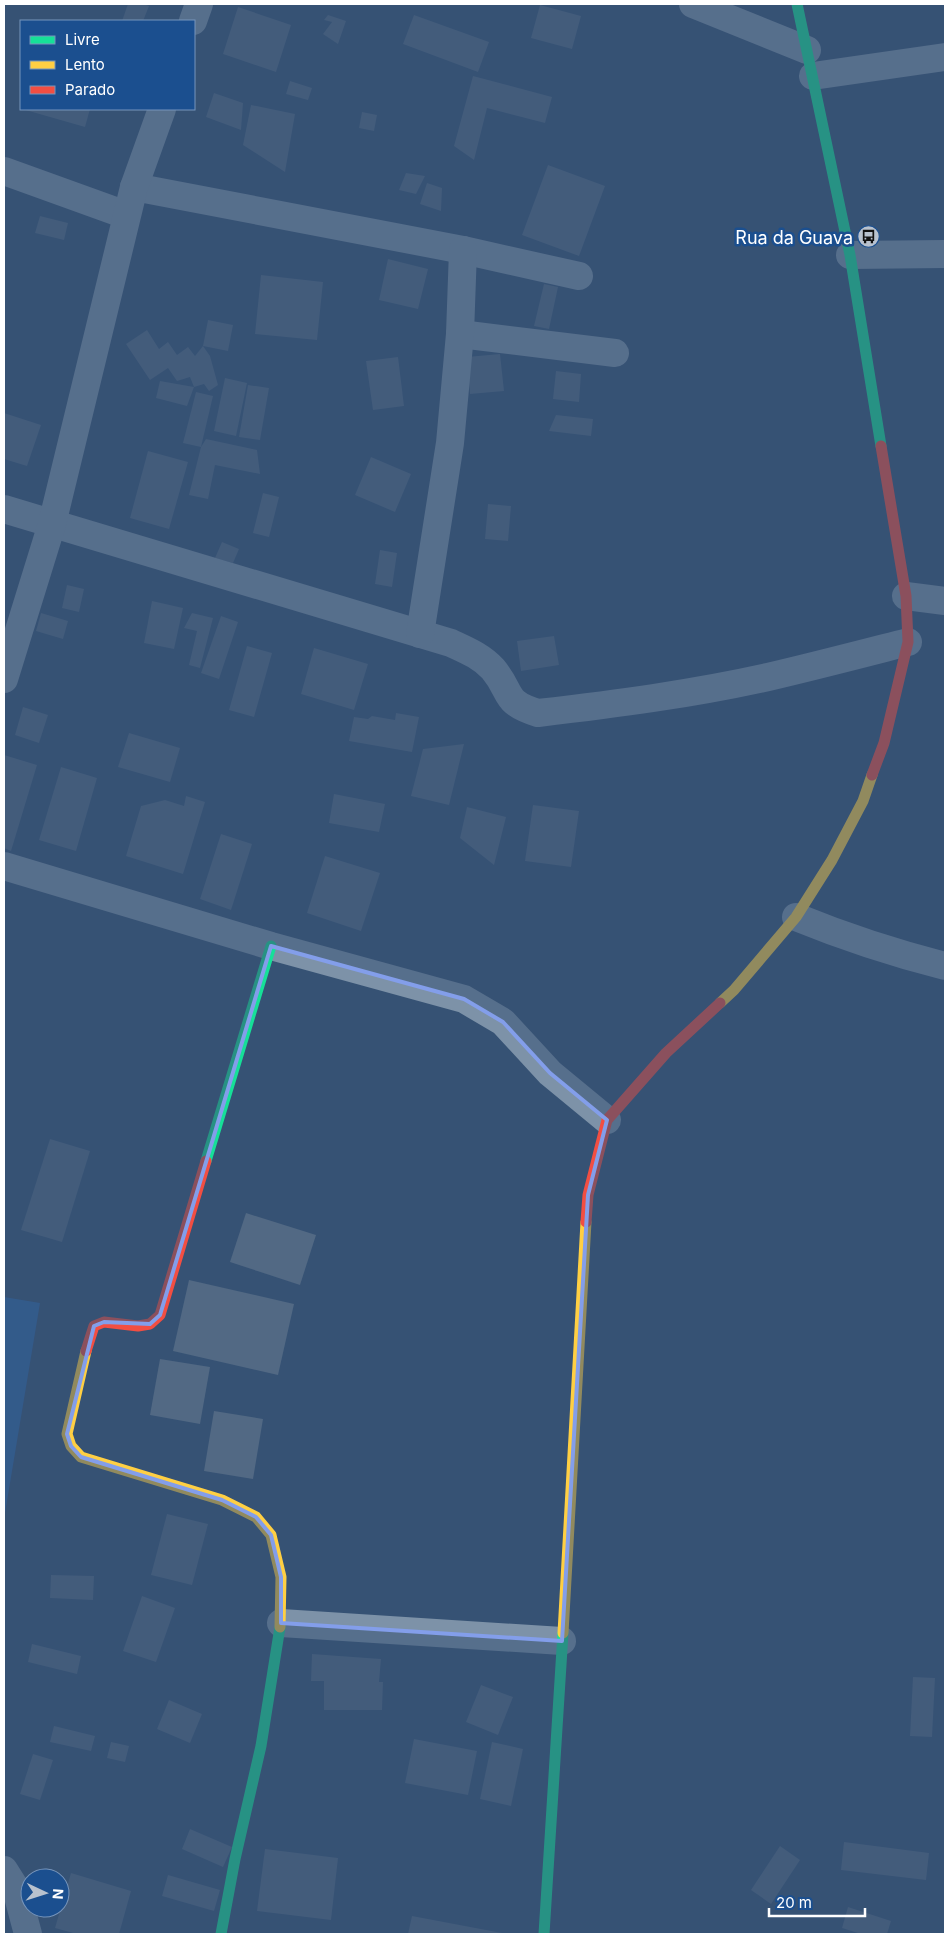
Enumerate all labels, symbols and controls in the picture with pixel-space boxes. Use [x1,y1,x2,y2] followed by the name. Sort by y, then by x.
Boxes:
[20,20,195,110] legend
[65,30,100,49] text: Livre
[65,55,105,74] text: Lento
[65,80,115,99] text: Parado
[857,225,881,249] bus stop icon: Rua da Guava
[735,227,853,248] place label: Rua da Guava
[20,1868,70,1918] north arrow
[769,1886,865,1918] scale bar
[50,1888,67,1900] text: N
[776,1893,812,1912] text: 20 m

